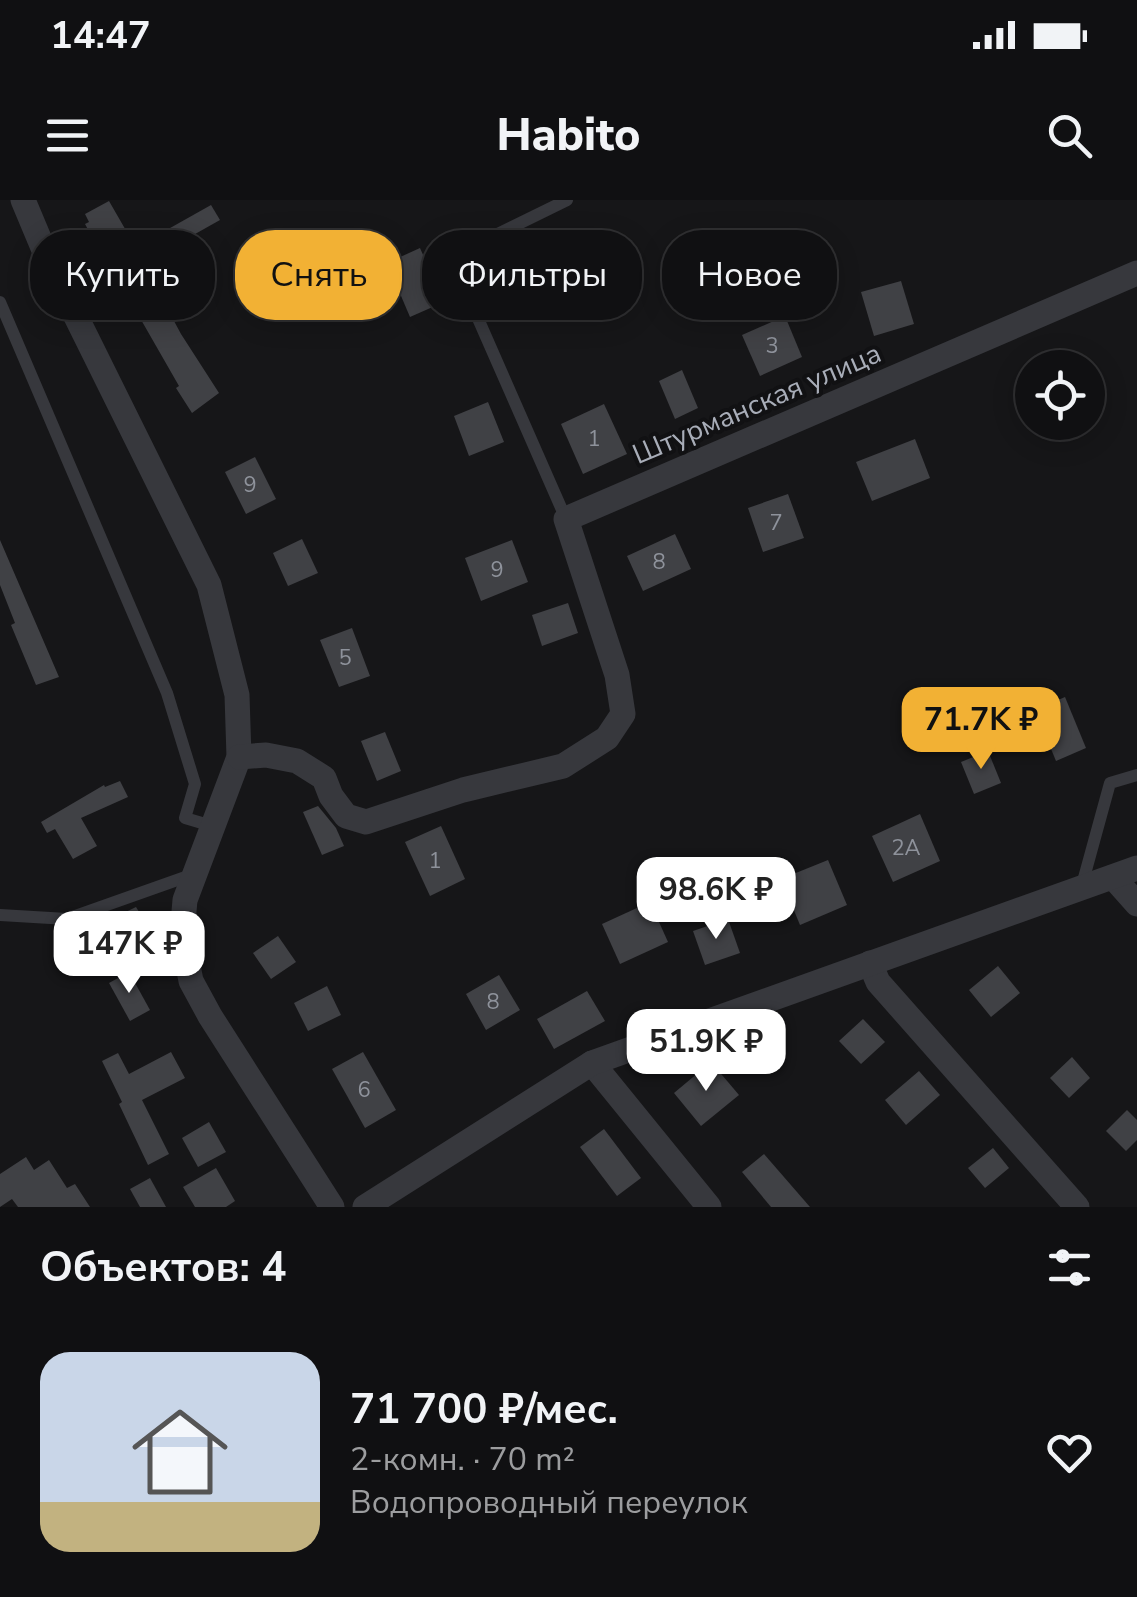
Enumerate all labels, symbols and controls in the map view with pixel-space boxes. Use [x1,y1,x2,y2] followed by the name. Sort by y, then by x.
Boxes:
[50,10,151,61] text: 14:47
[496,105,641,166] text: Habito
[40,108,95,163] icon: menu
[1042,108,1097,163] icon: search
[30,230,215,320] chip: Купить
[235,230,402,320] chip: Снять
[422,230,642,320] chip: Фильтры
[662,230,837,320] chip: Новое
[765,331,779,361] house number: 3
[627,334,887,474] street label: Штурманская улица
[1015,350,1105,440] map controls
[1015,350,1105,440] button: locate
[587,424,601,454] house number: 1
[243,470,257,500] house number: 9
[769,508,783,538] house number: 7
[652,547,666,577] house number: 8
[490,555,504,585] house number: 9
[338,643,352,673] house number: 5
[889,687,1073,772] pin: 71.7K ₽
[924,698,1038,741] text: 71.7K ₽
[891,833,921,863] house number: 2А
[428,846,442,876] house number: 1
[624,857,808,942] pin: 98.6K ₽
[659,868,773,911] text: 98.6K ₽
[48,911,210,996] pin: 147K ₽
[76,922,182,965] text: 147K ₽
[486,987,500,1017] house number: 8
[614,1009,798,1094] pin: 51.9K ₽
[649,1020,763,1063] text: 51.9K ₽
[357,1075,371,1105] house number: 6
[40,1239,286,1296] text: Объектов: 4
[1042,1240,1097,1295] icon: filters
[350,1381,618,1438] text: 71 700 ₽/мес.
[120,1392,240,1512] icon: home
[1042,1425,1097,1480] icon: heart
[350,1438,575,1481] text: 2-комн. · 70 m²
[350,1481,747,1524] text: Водопроводный переулок

